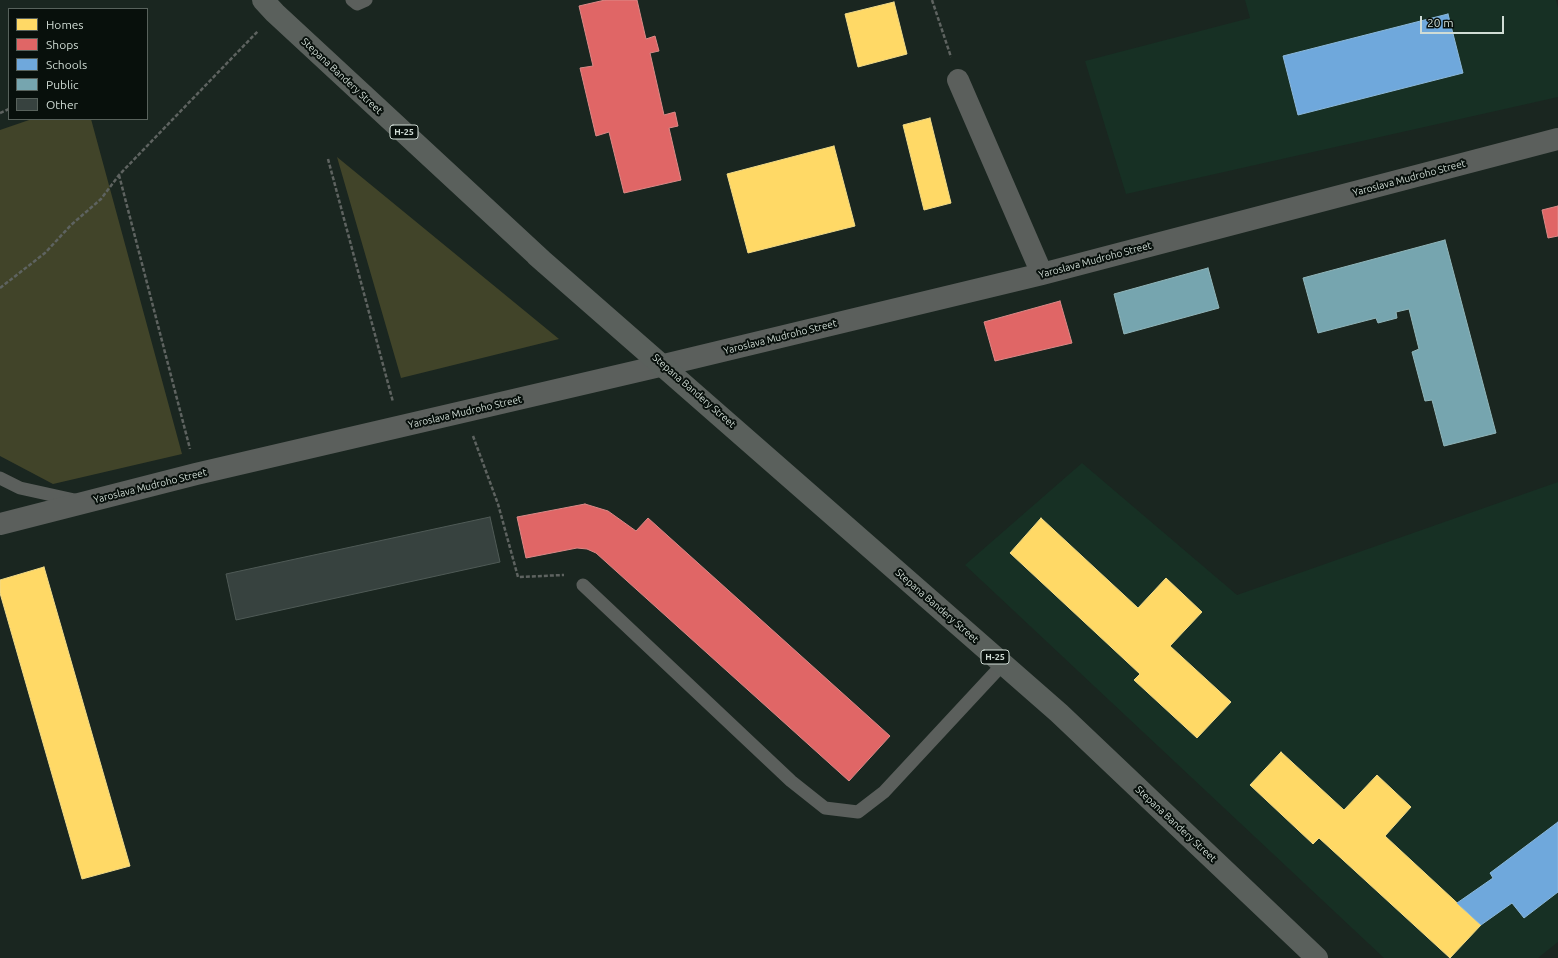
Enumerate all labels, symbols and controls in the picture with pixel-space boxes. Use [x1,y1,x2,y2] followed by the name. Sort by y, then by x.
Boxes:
[8,8,148,120] legend
[1422,8,1506,34] scale bar
[1427,16,1454,29] text: 20 m
[46,18,84,31] text: Homes
[299,35,385,117] street label: Stepana Bandery Street
[46,38,78,51] text: Shops
[46,58,87,71] text: Schools
[46,78,79,91] text: Public
[46,98,78,111] text: Other
[390,125,418,139] road number: Н-25
[1351,157,1467,199] street label: Yaroslava Mudroho Street
[1037,239,1153,281] street label: Yaroslava Mudroho Street
[722,317,838,357] street label: Yaroslava Mudroho Street
[650,352,738,430] street label: Stepana Bandery Street
[407,393,523,431] street label: Yaroslava Mudroho Street
[92,466,208,506] street label: Yaroslava Mudroho Street
[893,567,981,645] street label: Stepana Bandery Street
[981,650,1009,664] road number: Н-25
[1133,783,1219,865] street label: Stepana Bandery Street

